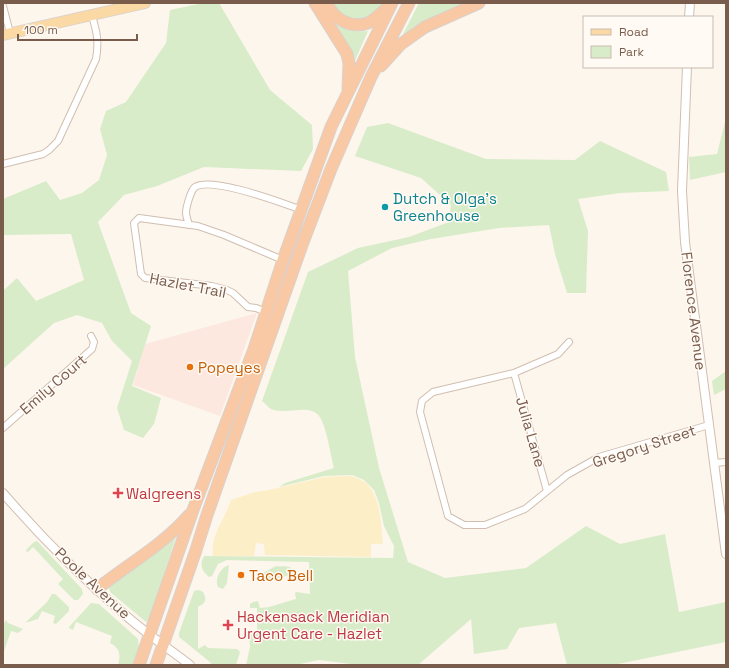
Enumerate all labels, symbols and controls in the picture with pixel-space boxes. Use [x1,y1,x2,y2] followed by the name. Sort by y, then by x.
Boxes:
[18,16,137,42] scale bar
[583,16,713,68] legend
[24,22,58,38] text: 100 m
[619,24,648,40] text: Road
[619,44,644,60] text: Park
[393,189,497,225] place label: Dutch & Olga's Greenhouse
[380,202,390,212] marker: Dutch & Olga's Greenhouse
[677,251,711,371] street label: Florence Avenue
[148,268,228,302] street label: Hazlet Trail
[16,350,90,418] street label: Emily Court
[198,358,261,377] place label: Popeyes
[185,362,195,372] marker: Popeyes
[512,395,550,470] street label: Julia Lane
[590,420,698,472] street label: Gregory Street
[126,484,201,503] place label: Walgreens
[113,488,123,498] marker: Walgreens
[51,543,135,623] street label: Poole Avenue
[249,566,313,585] place label: Taco Bell
[236,570,246,580] marker: Taco Bell
[237,607,389,643] place label: Hackensack Meridian Urgent Care - Hazlet
[222,619,234,631] marker: Hackensack Meridian Urgent Care - Hazlet

